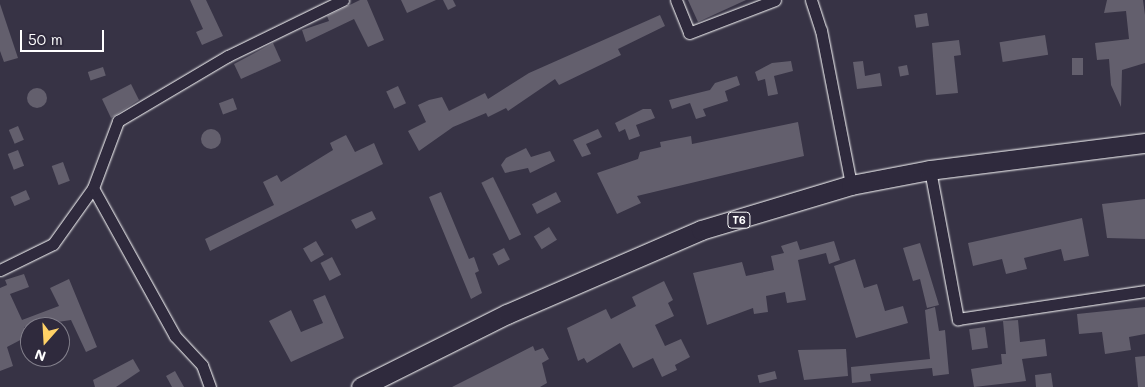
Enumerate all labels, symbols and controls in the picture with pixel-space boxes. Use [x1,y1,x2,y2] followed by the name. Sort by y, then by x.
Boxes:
[22,20,106,52] scale bar
[28,29,63,49] text: 50 m
[726,212,752,228] road number: T6
[20,317,70,367] north arrow
[32,345,48,366] text: N

